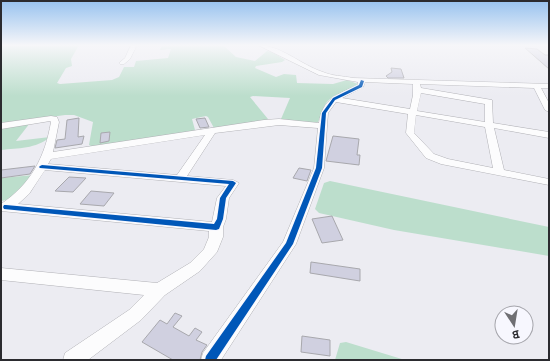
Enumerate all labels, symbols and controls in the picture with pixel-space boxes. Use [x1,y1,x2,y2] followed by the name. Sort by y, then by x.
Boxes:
[494,305,534,345] north arrow
[511,327,521,342] text: B

